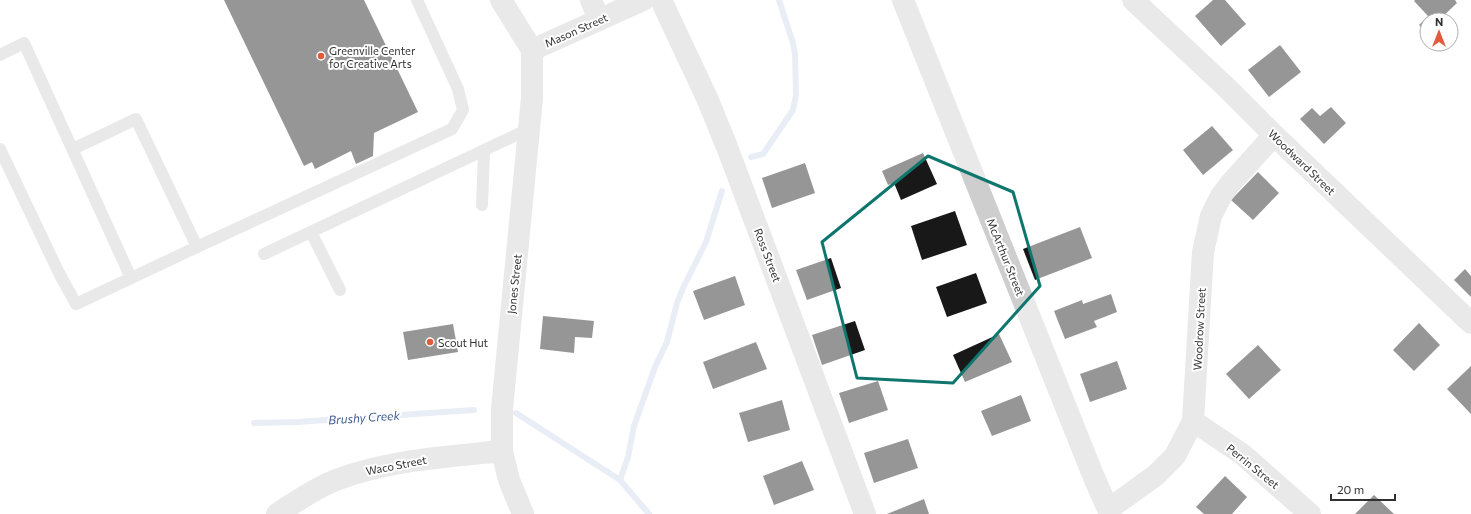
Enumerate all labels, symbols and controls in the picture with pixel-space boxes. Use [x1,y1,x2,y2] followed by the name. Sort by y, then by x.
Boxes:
[543,10,610,50] street label: Mason Street
[1419,12,1459,52] north arrow
[1435,15,1443,28] text: N
[329,44,416,70] place label: Greenville Center for Creative Arts
[316,51,326,61] marker: Greenville Center for Creative Arts
[1266,127,1339,198] street label: Woodward Street
[985,216,1028,298] street label: McArthur Street
[752,226,784,284] street label: Ross Street
[504,253,525,315] street label: Jones Street
[1190,287,1208,371] street label: Woodrow Street
[438,336,489,349] place label: Scout Hut
[425,337,435,347] marker: Scout Hut
[328,407,401,426] water label: Brushy Creek
[1224,441,1282,491] street label: Perrin Street
[365,453,428,477] street label: Waco Street
[1331,476,1395,502] scale bar
[1337,482,1364,496] text: 20 m

